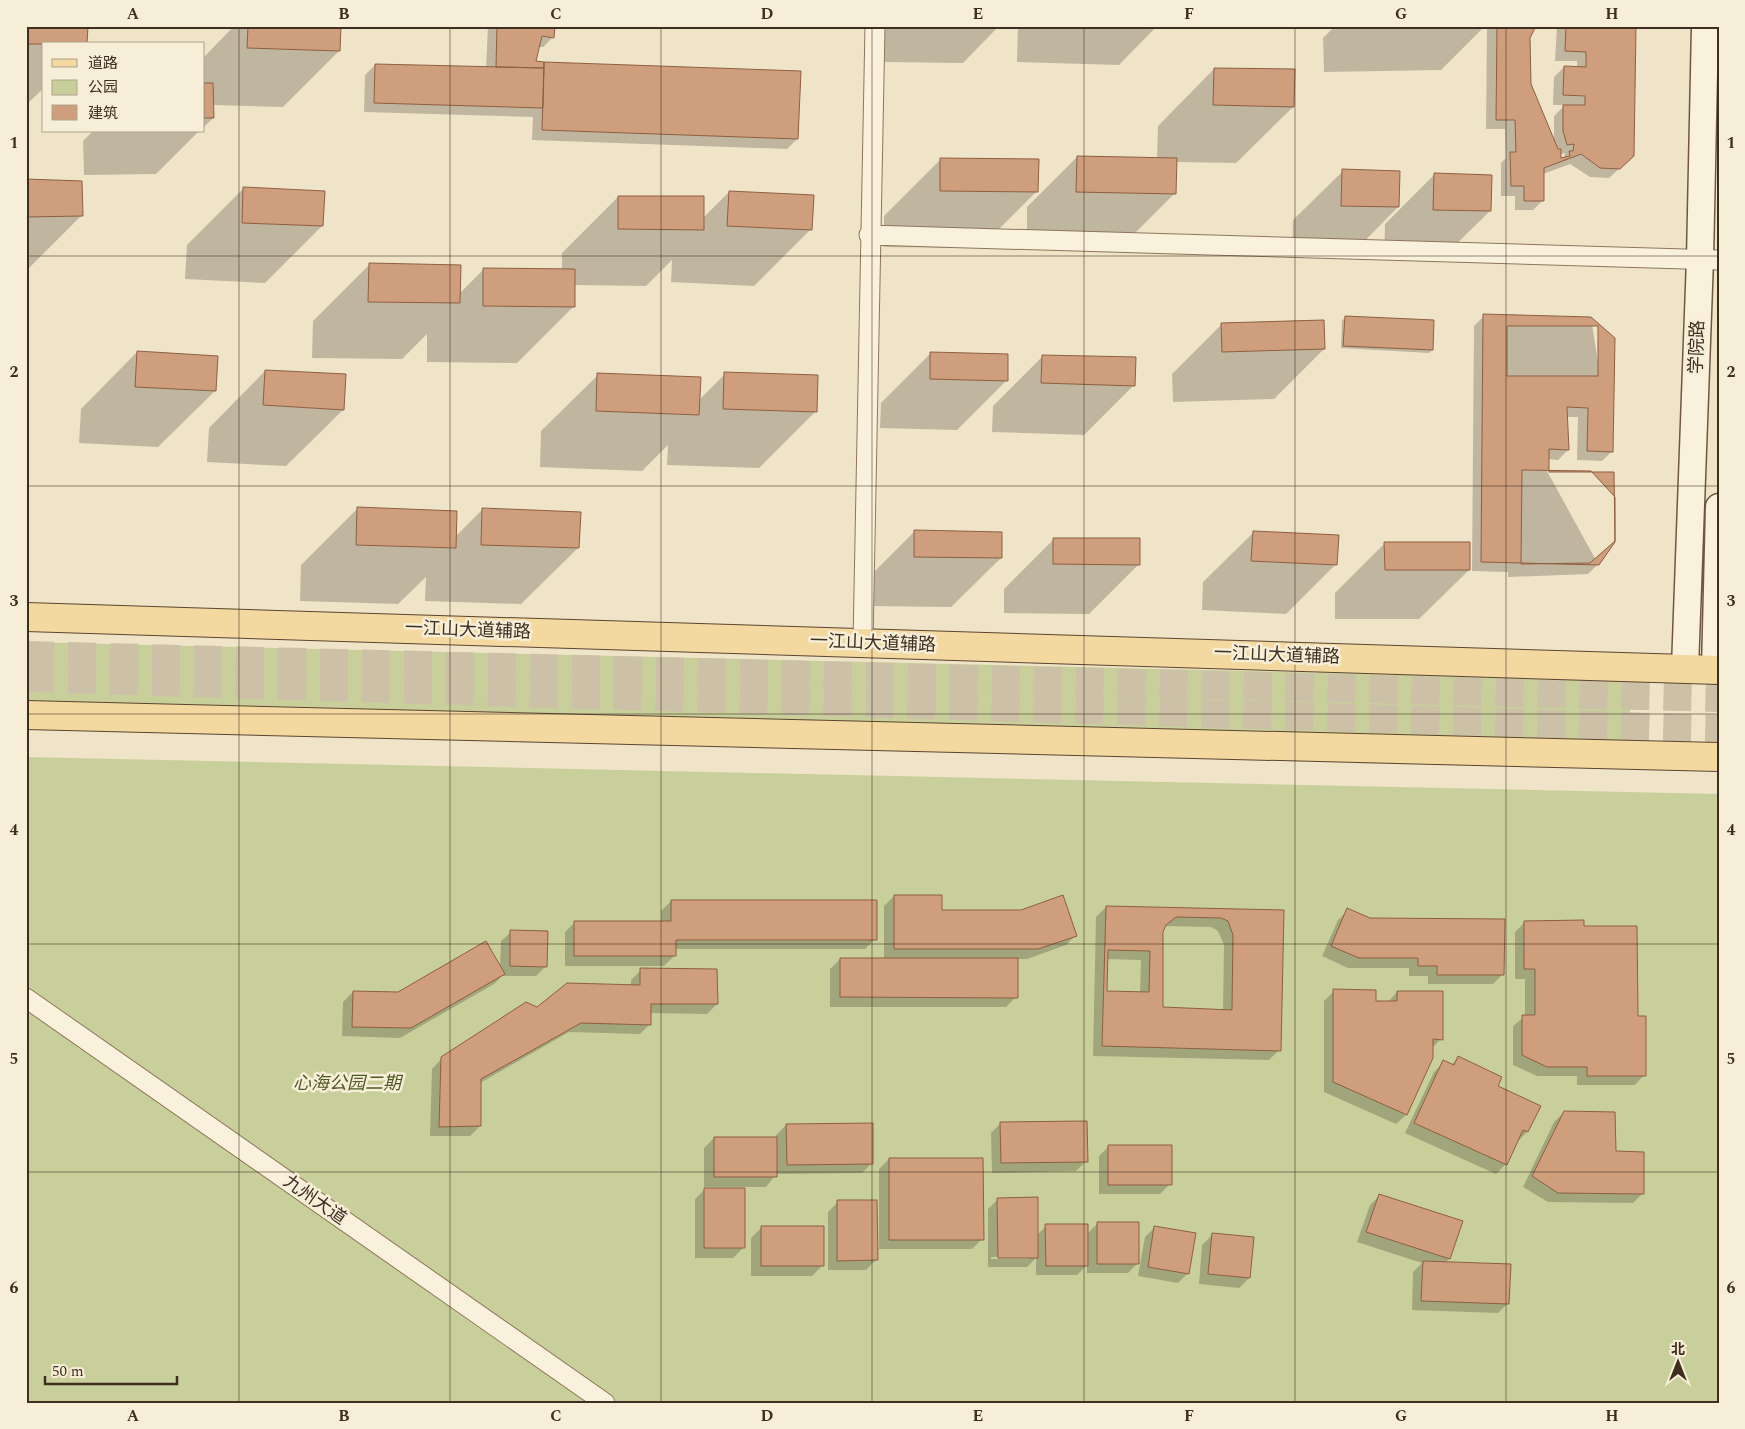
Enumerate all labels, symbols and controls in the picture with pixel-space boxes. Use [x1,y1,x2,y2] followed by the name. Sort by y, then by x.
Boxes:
[127,2,140,26] text: A
[338,2,350,26] text: B
[550,2,562,26] text: C
[761,2,774,26] text: D
[973,2,983,26] text: E
[1184,2,1194,26] text: F
[1395,2,1407,26] text: G
[1605,2,1619,26] text: H
[42,42,205,132] legend
[88,52,118,75] text: 道路
[88,76,118,99] text: 公园
[88,102,118,125] text: 建筑
[10,131,18,155] text: 1
[1727,131,1735,155] text: 1
[1683,320,1711,374] street label: 学院路
[10,360,19,384] text: 2
[1727,360,1736,384] text: 2
[10,589,19,613] text: 3
[1727,589,1736,613] text: 3
[405,614,531,646] street label: 一江山大道辅路
[810,627,936,659] street label: 一江山大道辅路
[1214,639,1340,671] street label: 一江山大道辅路
[10,818,19,842] text: 4
[1727,818,1736,842] text: 4
[10,1047,18,1071] text: 5
[1727,1047,1735,1071] text: 5
[293,1070,404,1097] park label: 心海公园二期
[278,1168,352,1232] street label: 九州大道
[10,1276,19,1300] text: 6
[1727,1276,1736,1300] text: 6
[1652,1336,1702,1386] north arrow
[1671,1339,1685,1360] text: 北
[45,1354,178,1386] scale bar
[52,1360,84,1383] text: 50 m
[127,1404,140,1428] text: A
[338,1404,350,1428] text: B
[550,1404,562,1428] text: C
[761,1404,774,1428] text: D
[973,1404,983,1428] text: E
[1184,1404,1194,1428] text: F
[1395,1404,1407,1428] text: G
[1605,1404,1619,1428] text: H

